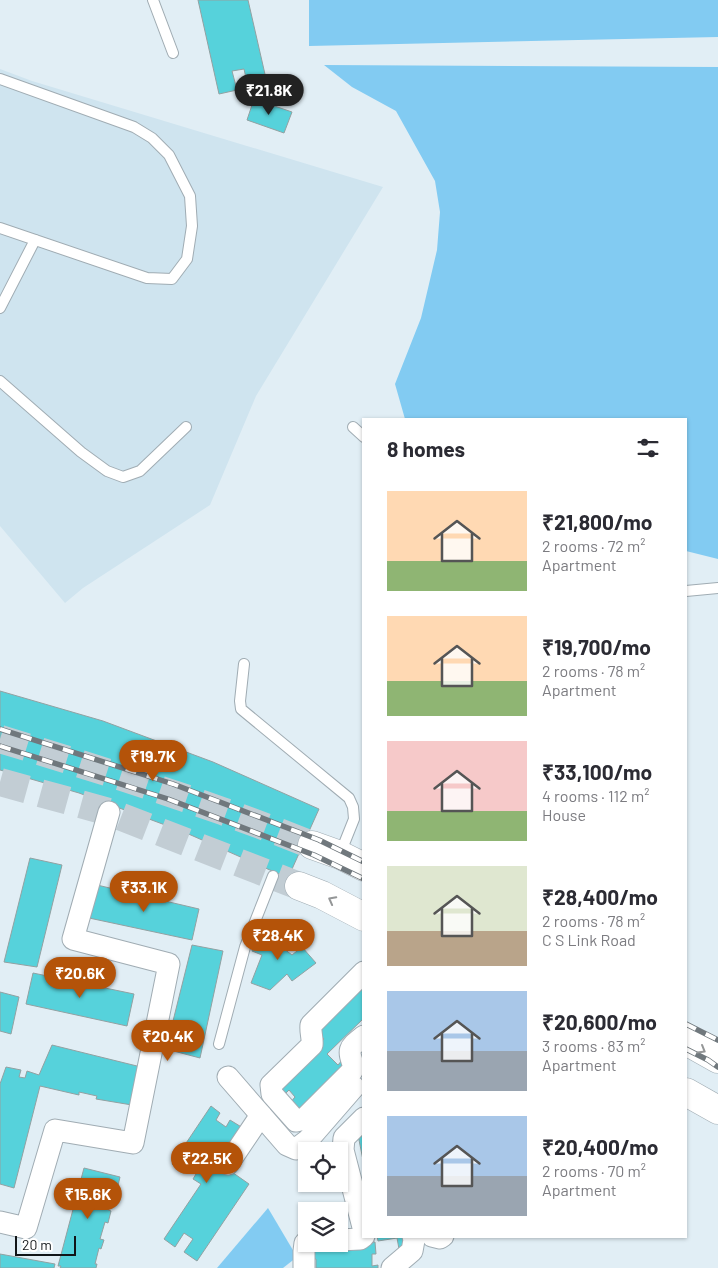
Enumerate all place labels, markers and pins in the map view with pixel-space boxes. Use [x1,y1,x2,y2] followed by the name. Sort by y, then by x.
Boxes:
[228,74,310,116] pin: ₹21.8K
[112,740,194,782] pin: ₹19.7K
[103,870,185,913] pin: ₹33.1K
[237,918,319,961] pin: ₹28.4K
[39,956,121,999] pin: ₹20.6K
[127,1020,209,1062] pin: ₹20.4K
[166,1142,248,1184] pin: ₹22.5K
[47,1178,129,1220] pin: ₹15.6K

